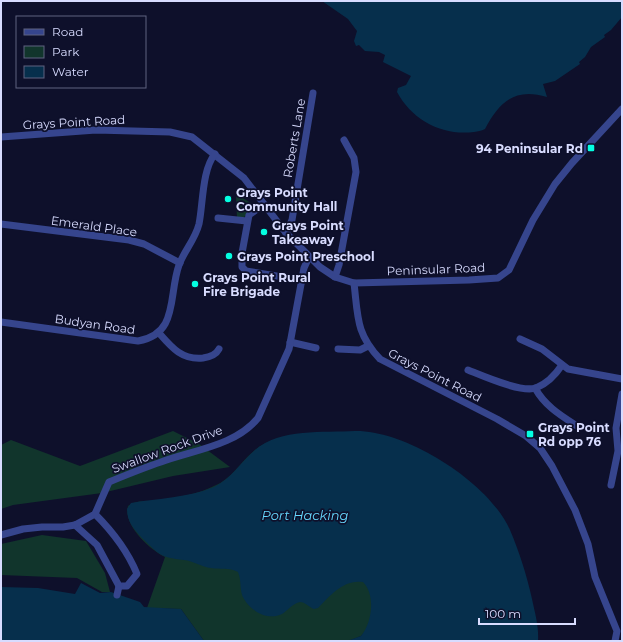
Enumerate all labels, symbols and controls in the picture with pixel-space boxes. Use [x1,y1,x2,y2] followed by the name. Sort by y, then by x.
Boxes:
[16,16,146,88] legend
[52,24,83,39] text: Road
[52,44,80,59] text: Park
[52,64,89,79] text: Water
[280,97,308,179] street label: Roberts Lane
[22,112,126,132] street label: Grays Point Road
[476,141,583,156] place label: 94 Peninsular Rd
[586,143,596,153] marker: 94 Peninsular Rd
[236,185,337,214] place label: Grays Point Community Hall
[223,194,233,204] marker: Grays Point Community Hall
[50,213,138,239] street label: Emerald Place
[272,218,345,247] place label: Grays Point Takeaway
[259,227,269,237] marker: Grays Point Takeaway
[237,249,375,264] place label: Grays Point Preschool
[224,251,234,261] marker: Grays Point Preschool
[386,260,486,278] street label: Peninsular Road
[203,270,311,299] place label: Grays Point Rural Fire Brigade
[190,279,200,289] marker: Grays Point Rural Fire Brigade
[54,311,136,337] street label: Budyan Road
[386,345,484,405] street label: Grays Point Road
[538,420,611,449] place label: Grays Point Rd opp 76
[110,422,224,476] street label: Swallow Rock Drive
[525,429,535,439] marker: Grays Point Rd opp 76
[262,507,349,523] water label: Port Hacking
[479,600,575,626] scale bar
[485,606,521,621] text: 100 m

